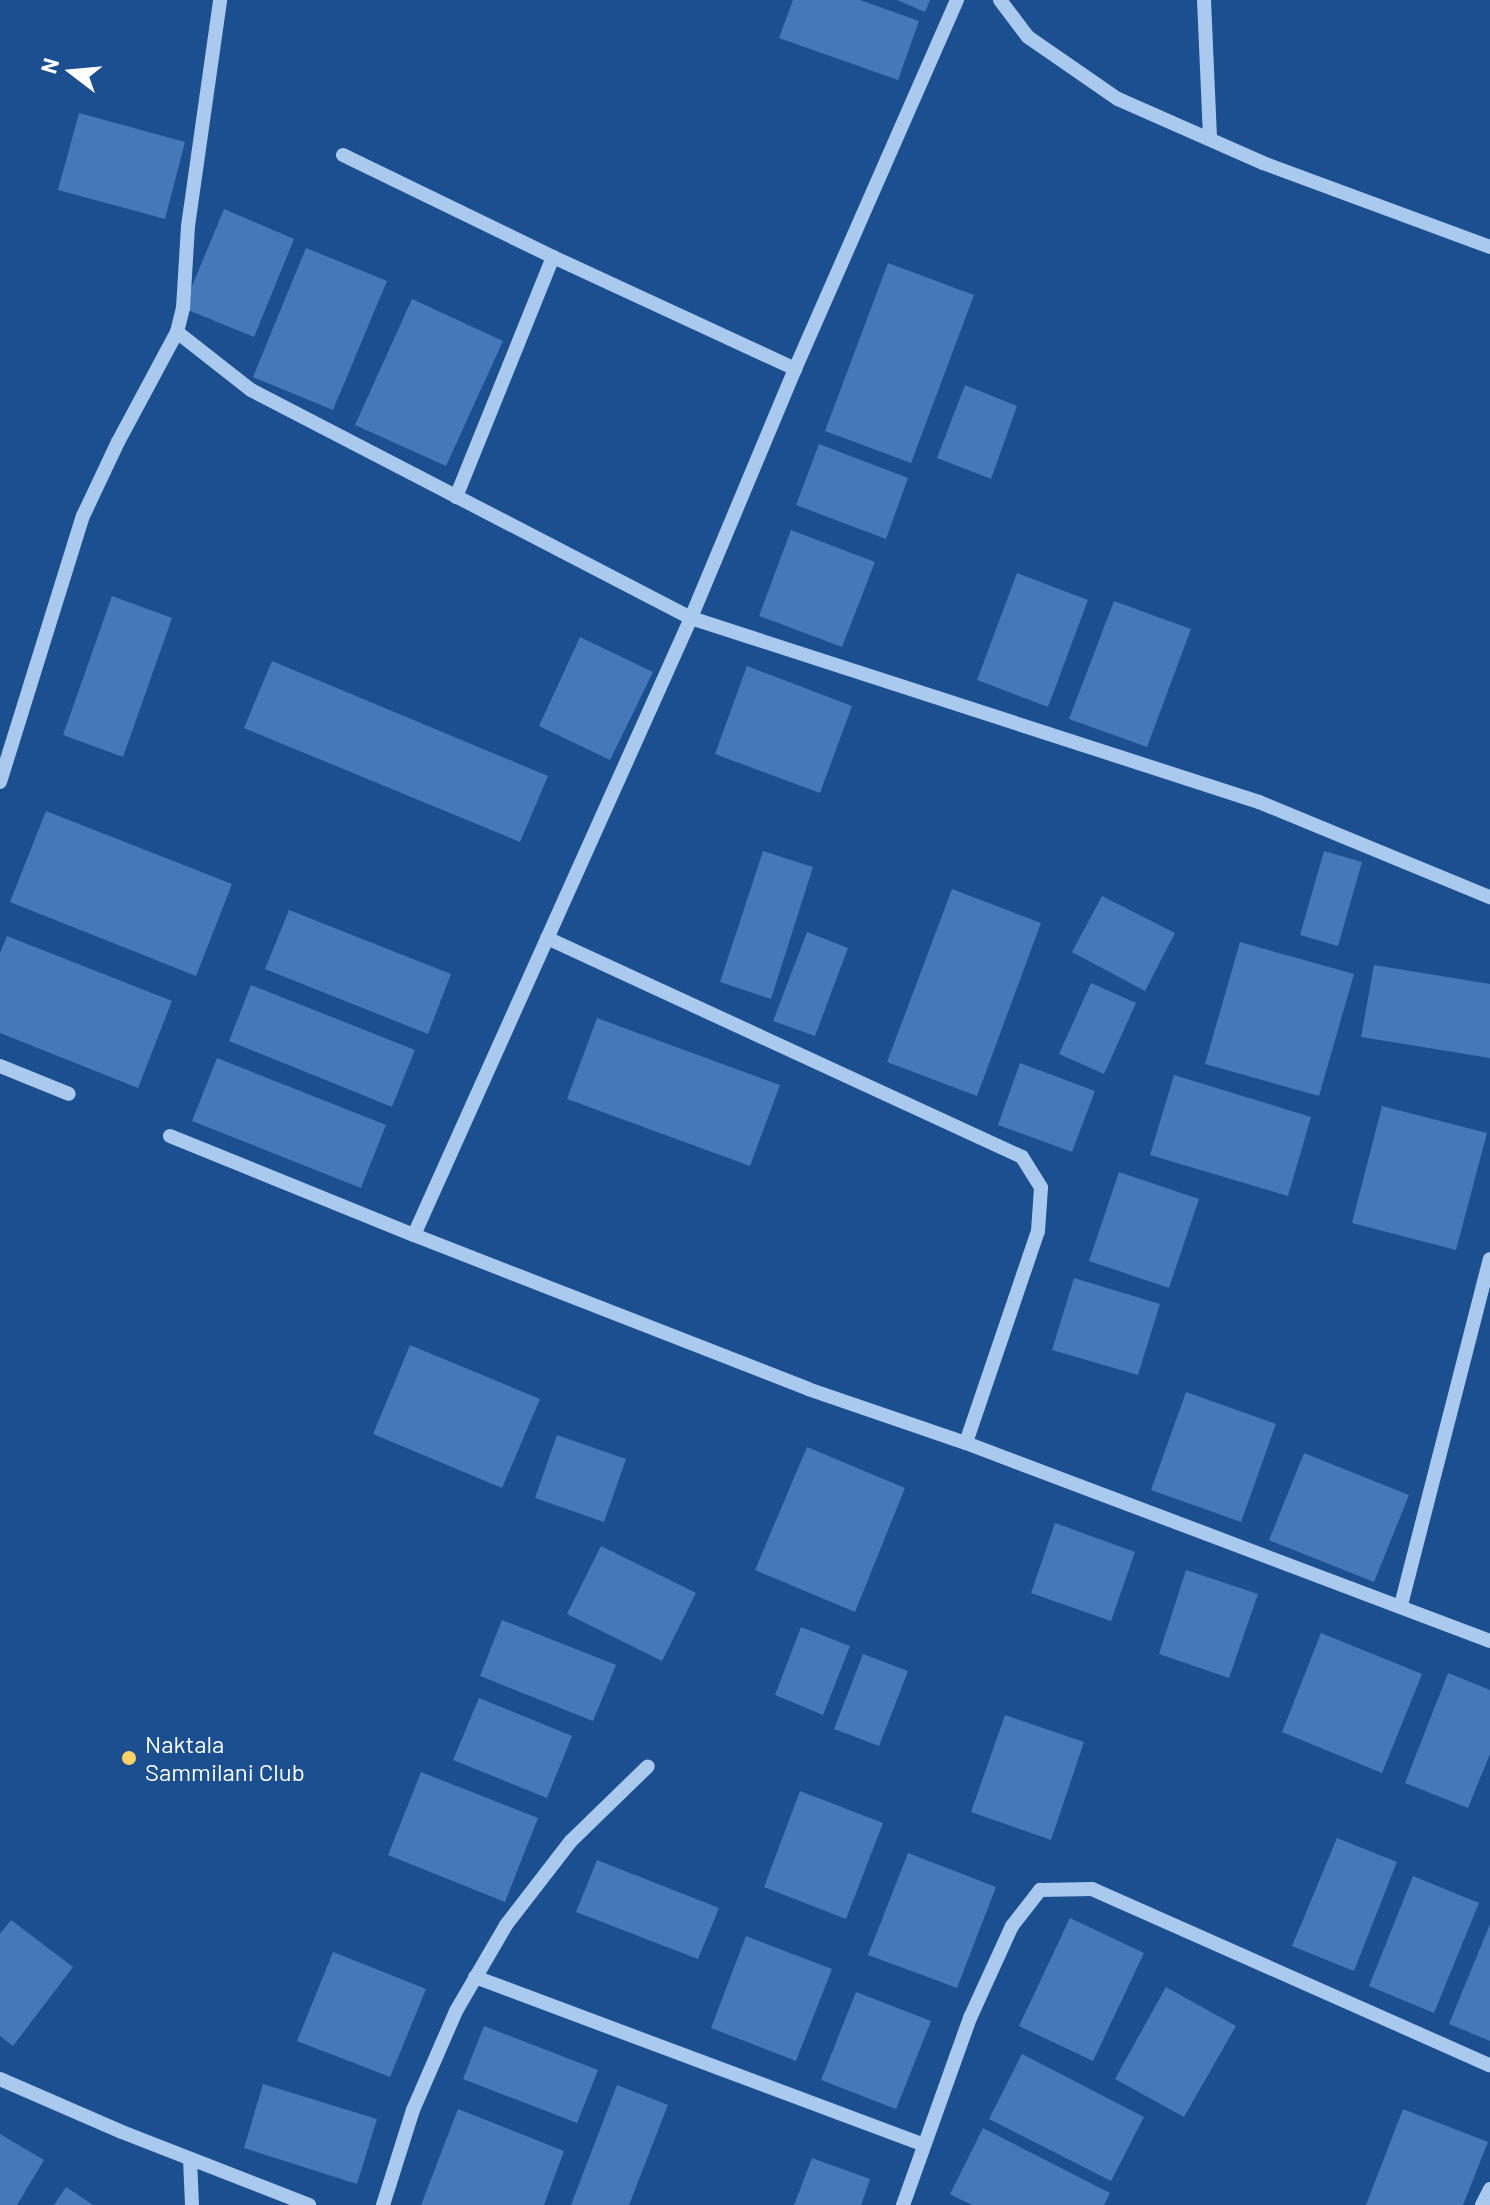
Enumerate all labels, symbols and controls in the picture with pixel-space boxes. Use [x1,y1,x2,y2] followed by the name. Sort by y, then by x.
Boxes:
[32,32,112,112] north arrow
[34,55,63,76] text: N
[145,1730,305,1786] place label: Naktala Sammilani Club
[120,1749,138,1767] marker: Naktala Sammilani Club

